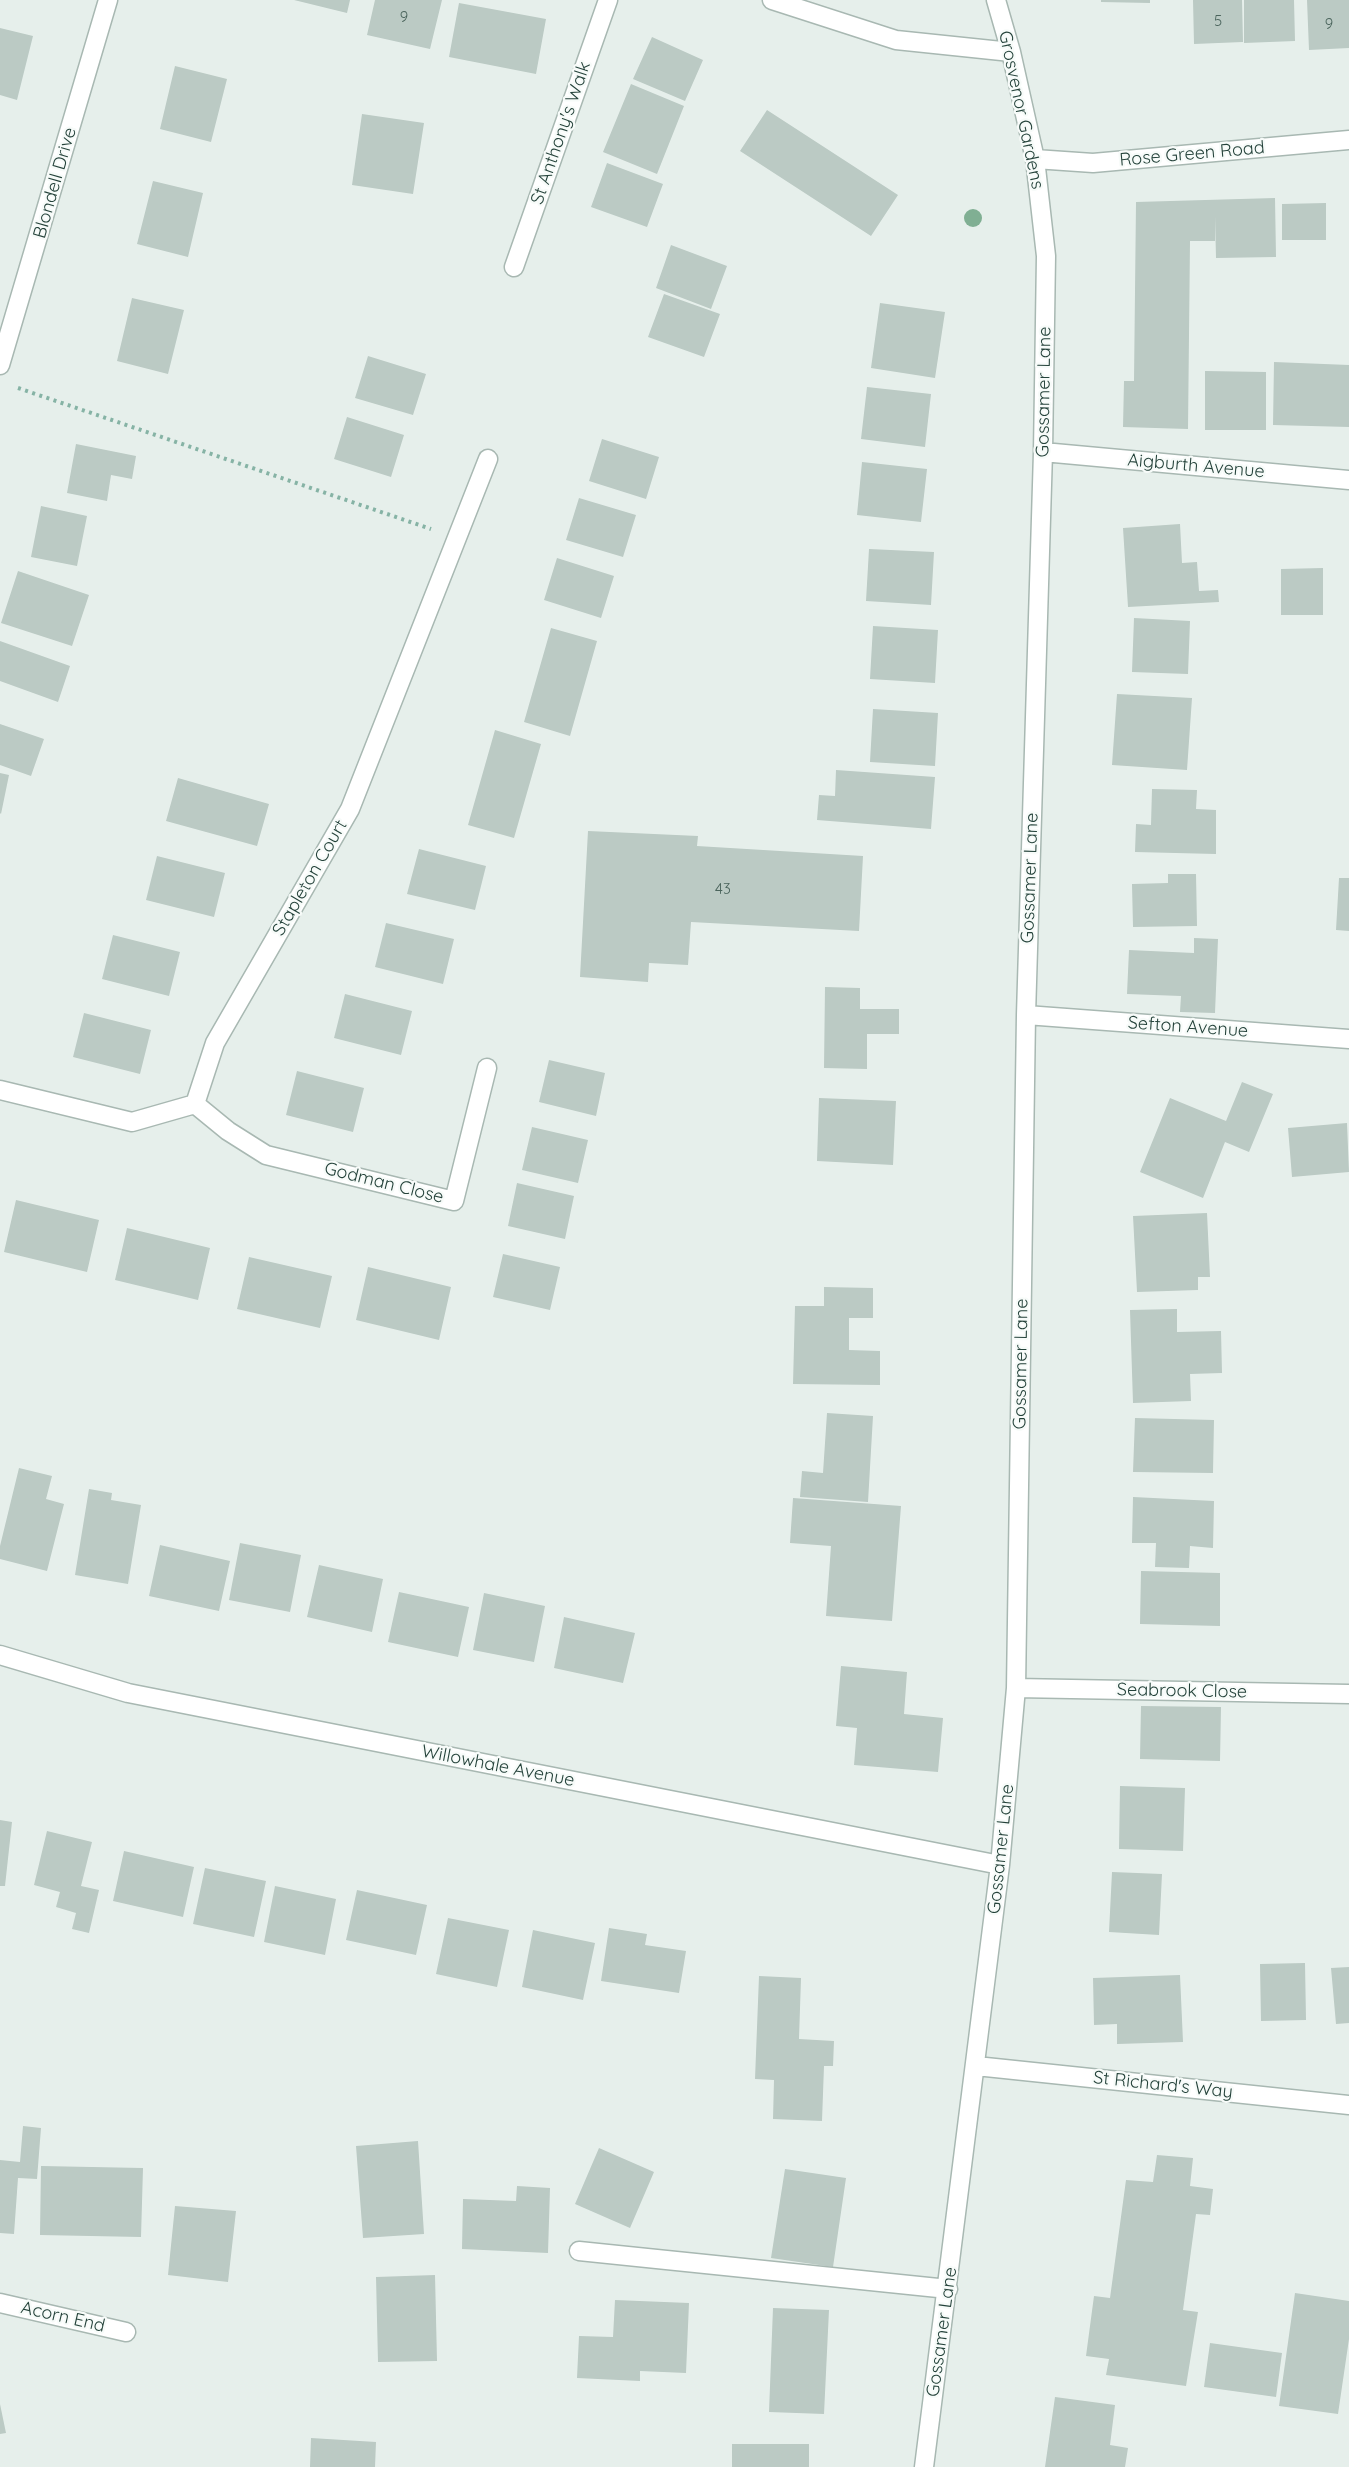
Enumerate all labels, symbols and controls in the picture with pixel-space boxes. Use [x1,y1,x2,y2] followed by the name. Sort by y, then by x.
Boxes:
[400,8,408,26] house number: 9
[1214,12,1222,30] house number: 5
[1325,15,1333,33] house number: 9
[994,29,1048,191] street label: Grosvenor Gardens
[526,59,596,207] street label: St Anthony's Walk
[29,125,81,241] street label: Blondell Drive
[1118,137,1266,171] street label: Rose Green Road
[1032,326,1056,458] street label: Gossamer Lane
[1127,449,1265,483] street label: Aigburth Avenue
[1017,812,1043,944] street label: Gossamer Lane
[268,816,352,940] street label: Stapleton Court
[715,880,731,898] house number: 43
[1127,1012,1249,1042] street label: Sefton Avenue
[322,1158,446,1208] street label: Godman Close
[1009,1298,1033,1430] street label: Gossamer Lane
[1117,1679,1247,1703] street label: Seabrook Close
[420,1741,576,1791] street label: Willowhale Avenue
[983,1783,1019,1915] street label: Gossamer Lane
[1092,2067,1234,2103] street label: St Richard's Way
[922,2266,962,2398] street label: Gossamer Lane
[19,2297,107,2337] street label: Acorn End

